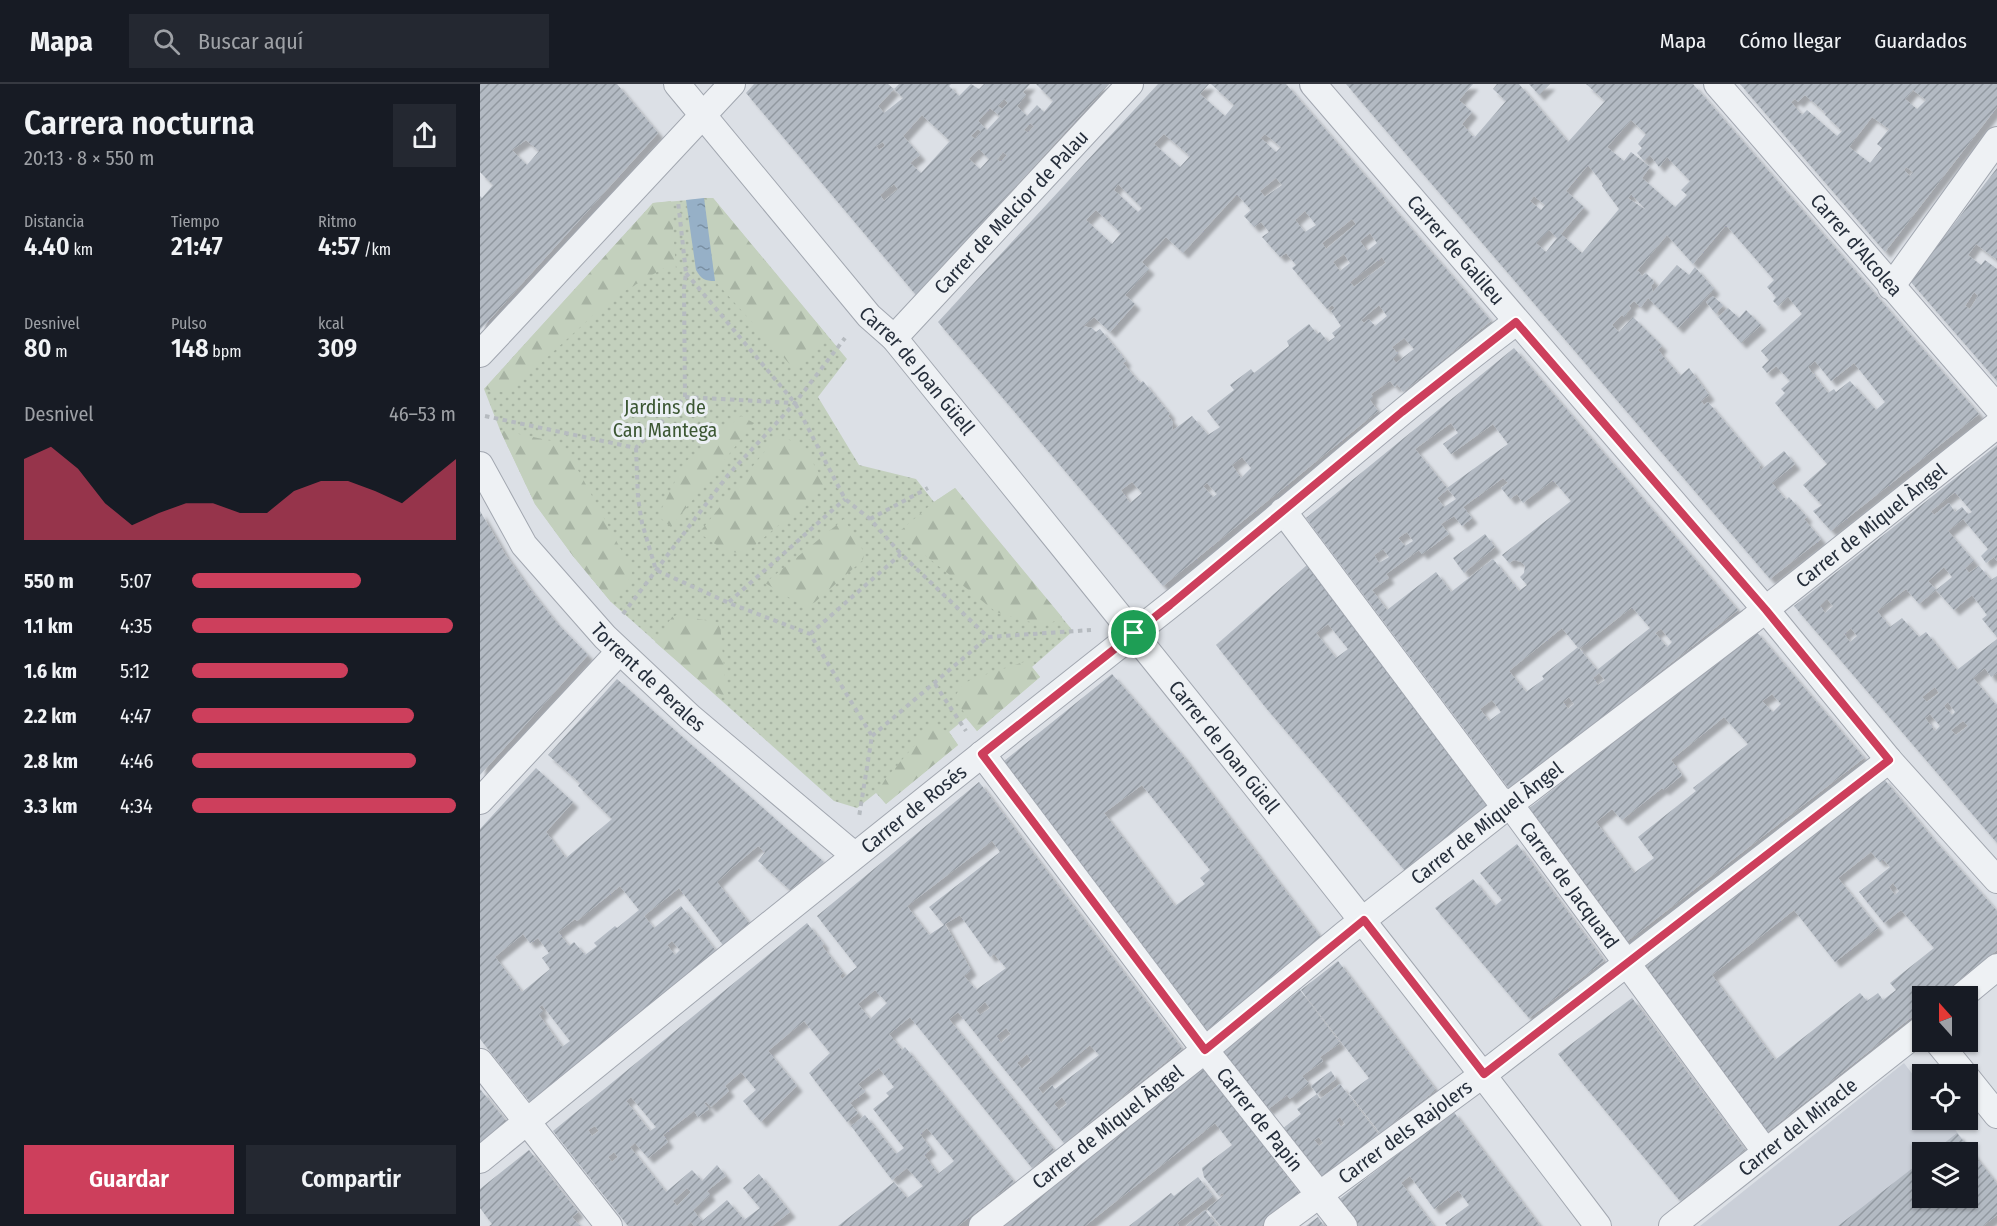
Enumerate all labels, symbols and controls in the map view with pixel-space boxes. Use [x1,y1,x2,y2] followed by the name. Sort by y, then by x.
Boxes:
[129,14,549,68] search box
[30,25,93,58] text: Mapa
[150,25,183,58] icon: search
[198,28,303,55] text: Buscar aquí
[1660,28,1706,54] text: Mapa
[1739,28,1841,54] text: Cómo llegar
[1874,28,1967,54] text: Guardados
[24,103,255,143] text: Carrera nocturna
[393,104,456,167] button: share
[929,125,1093,299] street label: Carrer de Melcior de Palau
[24,146,154,170] text: 20:13 · 8 × 550 m
[1805,189,1908,301] street label: Carrer d'Alcolea
[1402,190,1510,310] street label: Carrer de Galileu
[24,212,84,231] text: Distancia
[171,212,220,231] text: Tiempo
[318,212,357,231] text: Ritmo
[24,231,70,262] text: 4.40
[171,231,223,262] text: 21:47
[318,231,360,262] text: 4:57
[70,240,93,259] text: km
[360,240,391,259] text: /km
[854,302,980,440] street label: Carrer de Joan Güell
[24,314,80,333] text: Desnivel
[171,314,207,333] text: Pulso
[318,314,344,333] text: kcal
[24,333,52,364] text: 80
[171,333,209,364] text: 148
[318,333,357,364] text: 309
[52,342,68,361] text: m
[209,342,242,361] text: bpm
[613,395,717,442] park label: Jardins de Can Mantega
[24,402,94,426] text: Desnivel
[389,402,456,426] text: 46–53 m
[1791,458,1951,593] street label: Carrer de Miquel Àngel
[24,569,74,593] text: 550 m
[120,569,152,593] text: 5:07
[1108,607,1159,658] pin
[24,614,73,638] text: 1.1 km
[120,614,152,638] text: 4:35
[1117,616,1150,649] icon: arrive
[586,618,710,737] street label: Torrent de Perales
[24,659,77,683] text: 1.6 km
[120,659,149,683] text: 5:12
[1164,676,1285,818] street label: Carrer de Joan Güell
[24,704,77,728] text: 2.2 km
[120,704,151,728] text: 4:47
[24,749,78,773] text: 2.8 km
[120,749,153,773] text: 4:46
[1406,757,1567,890] street label: Carrer de Miquel Àngel
[856,759,971,858] street label: Carrer de Rosés
[24,794,77,818] text: 3.3 km
[120,794,153,818] text: 4:34
[1515,817,1624,953] street label: Carrer de Jacquard
[1912,986,1978,1052] north arrow
[1912,986,1978,1208] map controls
[1027,1060,1188,1194] street label: Carrer de Miquel Àngel
[1212,1063,1308,1176] street label: Carrer de Papin
[1912,1064,1978,1130] button: locate
[1733,1073,1862,1181] street label: Carrer del Miracle
[1333,1075,1477,1189] street label: Carrer dels Rajolers
[1912,1142,1978,1208] button: layers
[24,1145,234,1214] button: Guardar
[246,1145,456,1214] button: Compartir

